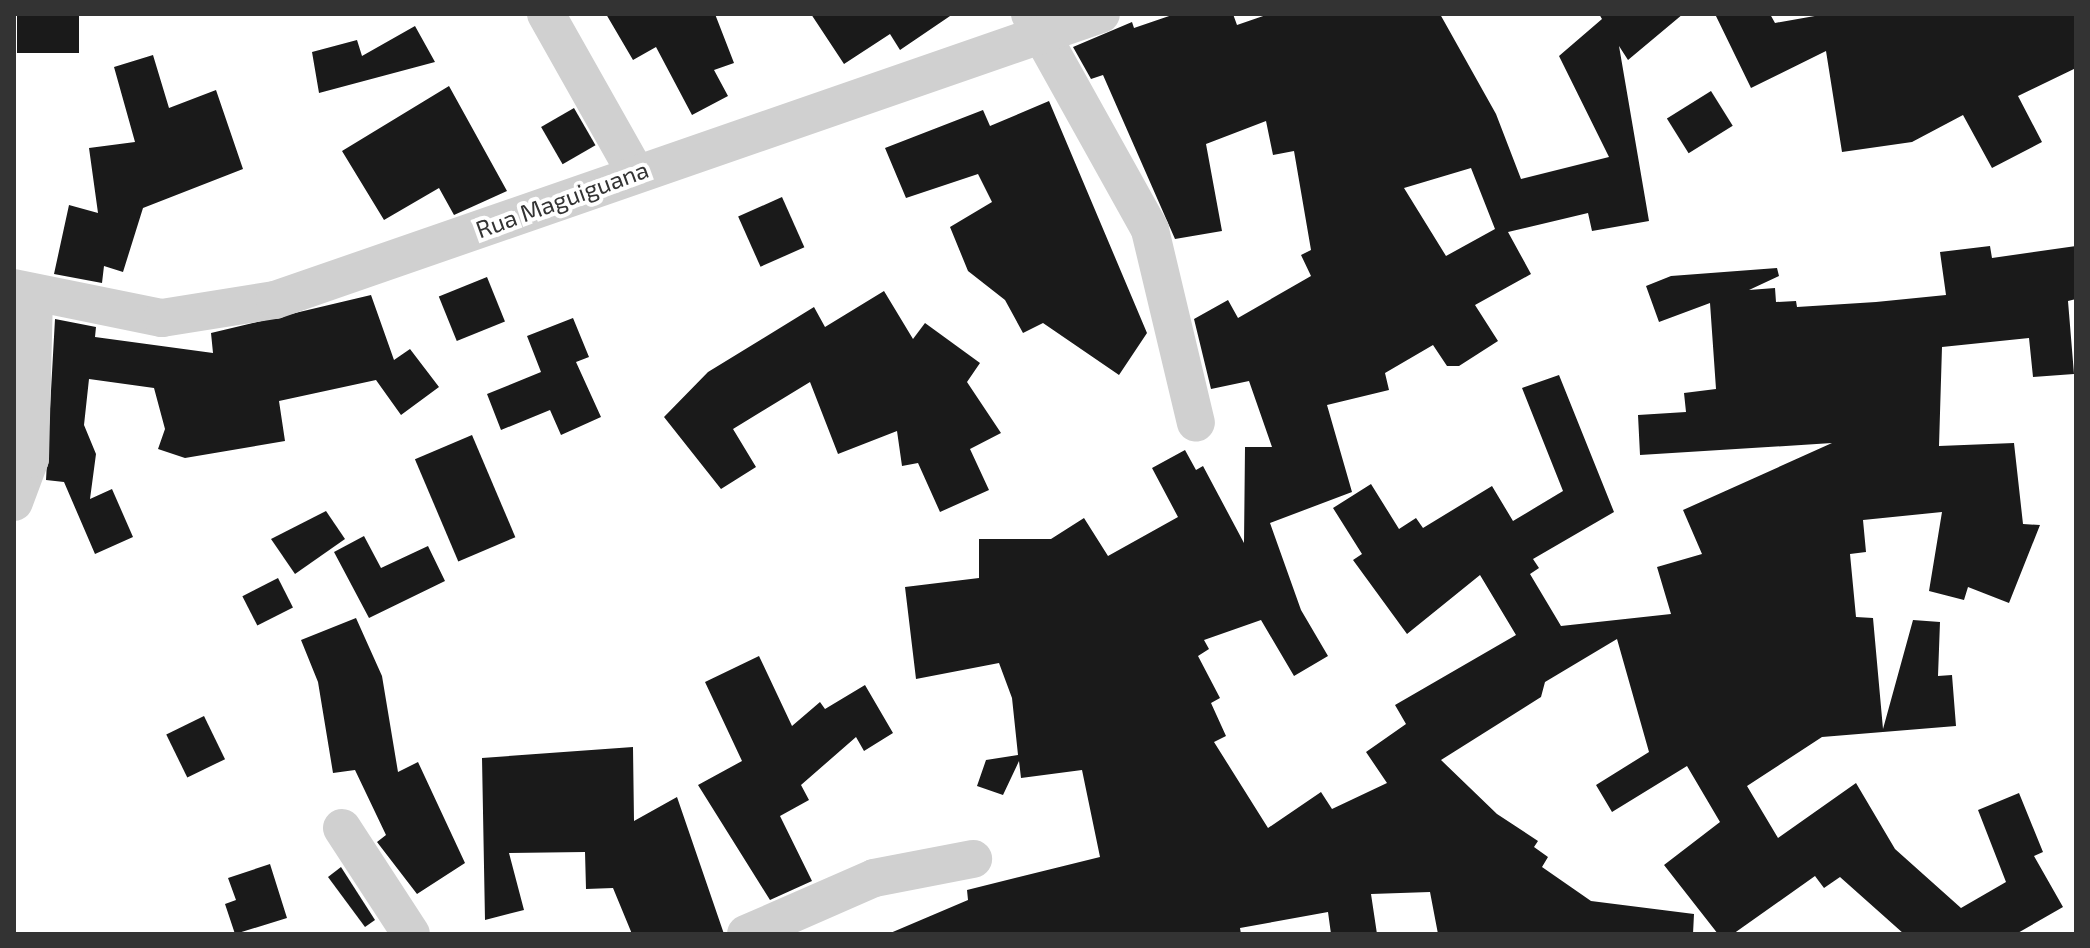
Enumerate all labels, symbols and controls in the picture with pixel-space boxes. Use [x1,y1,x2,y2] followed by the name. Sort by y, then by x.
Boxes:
[472,154,652,244] street label: Rua Maguiguana

